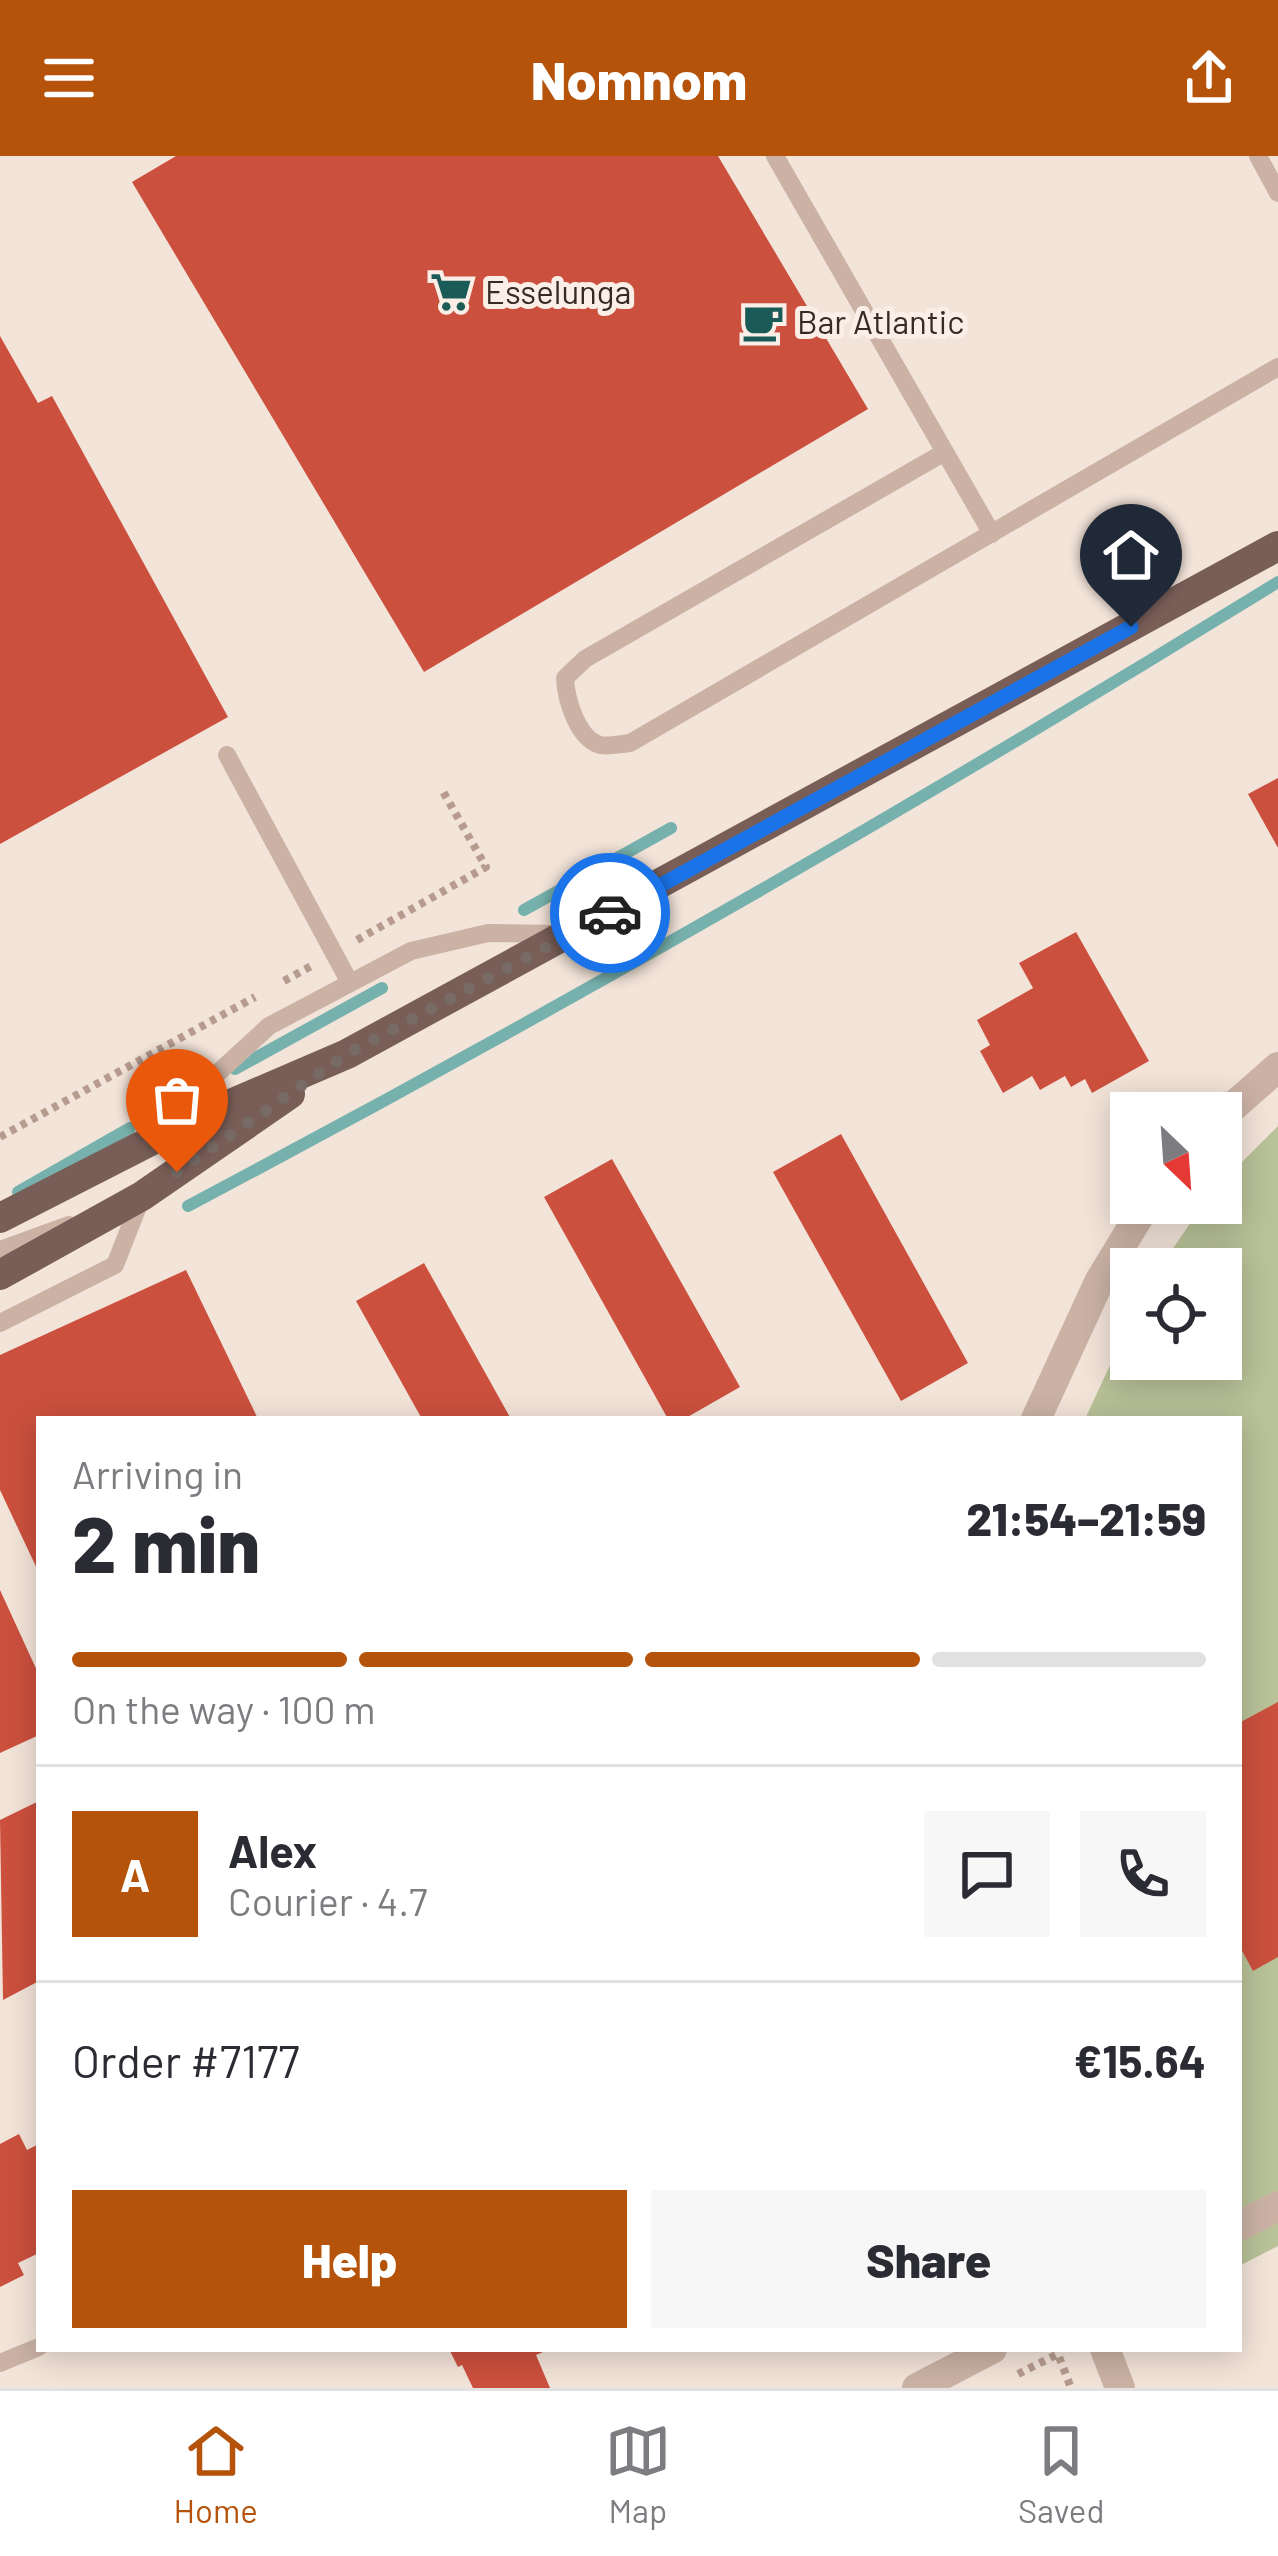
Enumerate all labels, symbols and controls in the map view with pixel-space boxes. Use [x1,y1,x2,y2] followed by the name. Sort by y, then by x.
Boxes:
[36,45,102,111] icon: menu
[1176,45,1242,111] icon: share
[531,46,747,111] text: Nomnom
[428,269,474,315] supermarket icon: Esselunga
[485,271,631,311] place label: Esselunga
[740,299,786,345] cafe icon: Bar Atlantic
[797,301,964,341] place label: Bar Atlantic
[1080,504,1182,627] pin
[1098,522,1164,588] icon: home
[550,853,670,973] courier
[577,880,643,946] icon: car
[126,1049,228,1172] pin
[144,1067,210,1133] icon: bag
[1110,1092,1242,1224] north arrow
[1110,1092,1242,1380] map controls
[1110,1248,1242,1380] button: locate
[72,1450,243,1497] text: Arriving in
[966,1491,1206,1545] text: 21:54–21:59
[72,1495,260,1589] text: 2 min
[72,1685,376,1732] text: On the way · 100 m
[924,1811,1050,1937] button: chat
[1080,1811,1206,1937] button: phone
[228,1823,317,1877] text: Alex
[120,1847,150,1901] text: A
[228,1877,428,1924] text: Courier · 4.7
[72,2033,299,2087] text: Order #7177
[1074,2033,1206,2087] text: €15.64
[72,2190,627,2328] button: Help
[651,2190,1206,2328] button: Share
[174,2418,258,2530] tab: Home
[605,2418,671,2530] tab: Map
[1018,2418,1104,2530] tab: Saved

